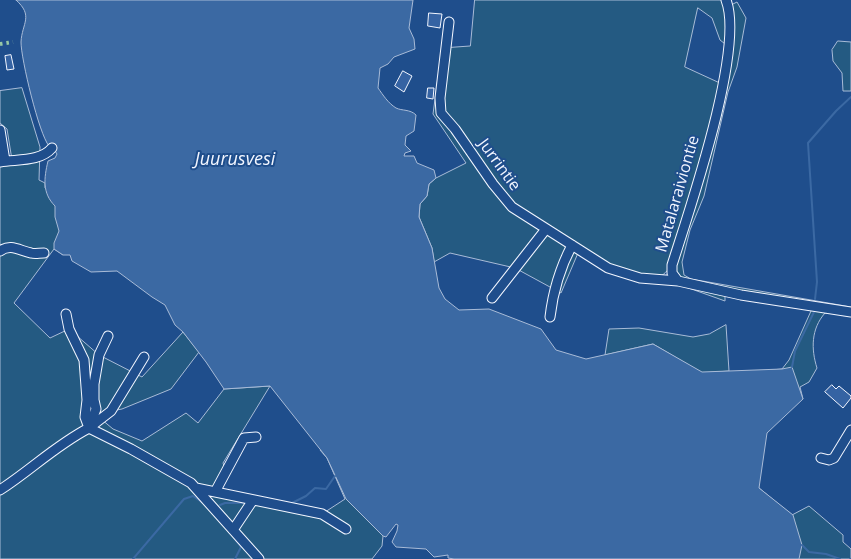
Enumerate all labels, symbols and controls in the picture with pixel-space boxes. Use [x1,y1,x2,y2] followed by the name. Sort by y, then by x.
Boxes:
[652,133,704,255] street label: Matalaraiviontie
[474,135,524,195] street label: Jurrintie
[195,149,275,171] water label: Juurusvesi

